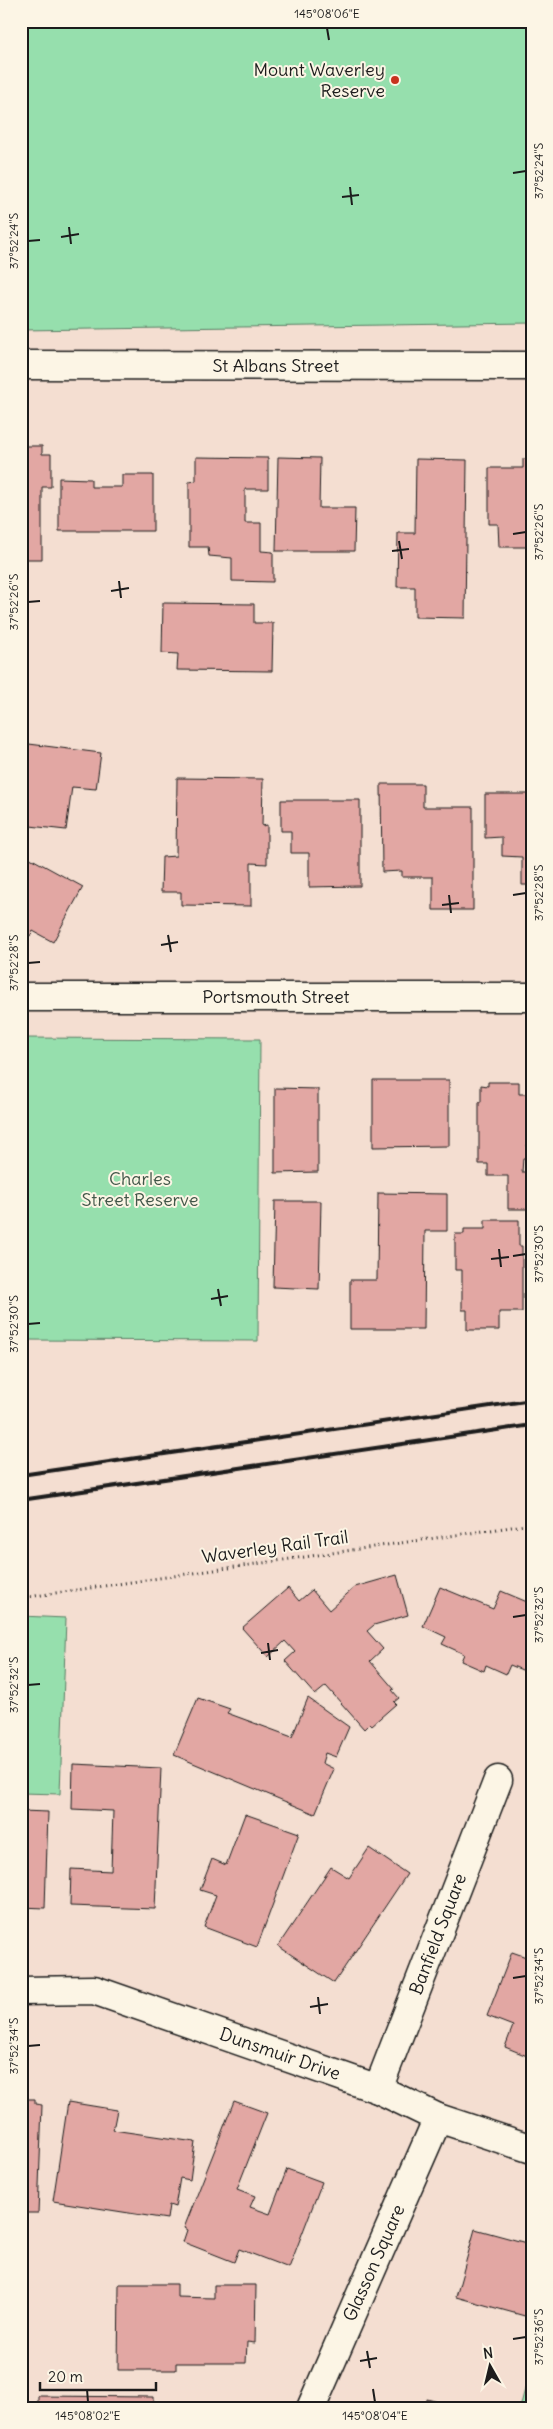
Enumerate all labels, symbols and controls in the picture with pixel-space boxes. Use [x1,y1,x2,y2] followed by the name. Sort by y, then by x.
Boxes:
[294,6,360,21] text: 145°08'06"E
[254,58,385,102] place label: Mount Waverley Reserve
[389,74,401,86] marker: Mount Waverley Reserve
[531,142,546,199] text: 37°52'24"S
[6,212,21,269] text: 37°52'24"S
[213,354,339,377] street label: St Albans Street
[531,503,546,560] text: 37°52'26"S
[6,573,21,630] text: 37°52'26"S
[531,864,546,921] text: 37°52'28"S
[6,934,21,991] text: 37°52'28"S
[202,985,350,1008] street label: Portsmouth Street
[82,1167,198,1211] park label: Charles Street Reserve
[531,1225,546,1283] text: 37°52'30"S
[6,1295,21,1353] text: 37°52'30"S
[200,1525,350,1568] street label: Waverley Rail Trail
[531,1586,546,1643] text: 37°52'32"S
[6,1656,21,1713] text: 37°52'32"S
[404,1870,471,1998] street label: Banfield Square
[531,1947,546,2005] text: 37°52'34"S
[6,2017,21,2075] text: 37°52'34"S
[217,2022,344,2085] street label: Dunsmuir Drive
[337,2201,410,2325] street label: Glasson Square
[531,2308,546,2365] text: 37°52'36"S
[466,2342,516,2392] north arrow
[482,2344,494,2363] text: N
[40,2359,156,2391] scale bar
[48,2367,83,2386] text: 20 m
[55,2408,121,2423] text: 145°08'02"E
[342,2408,408,2423] text: 145°08'04"E

